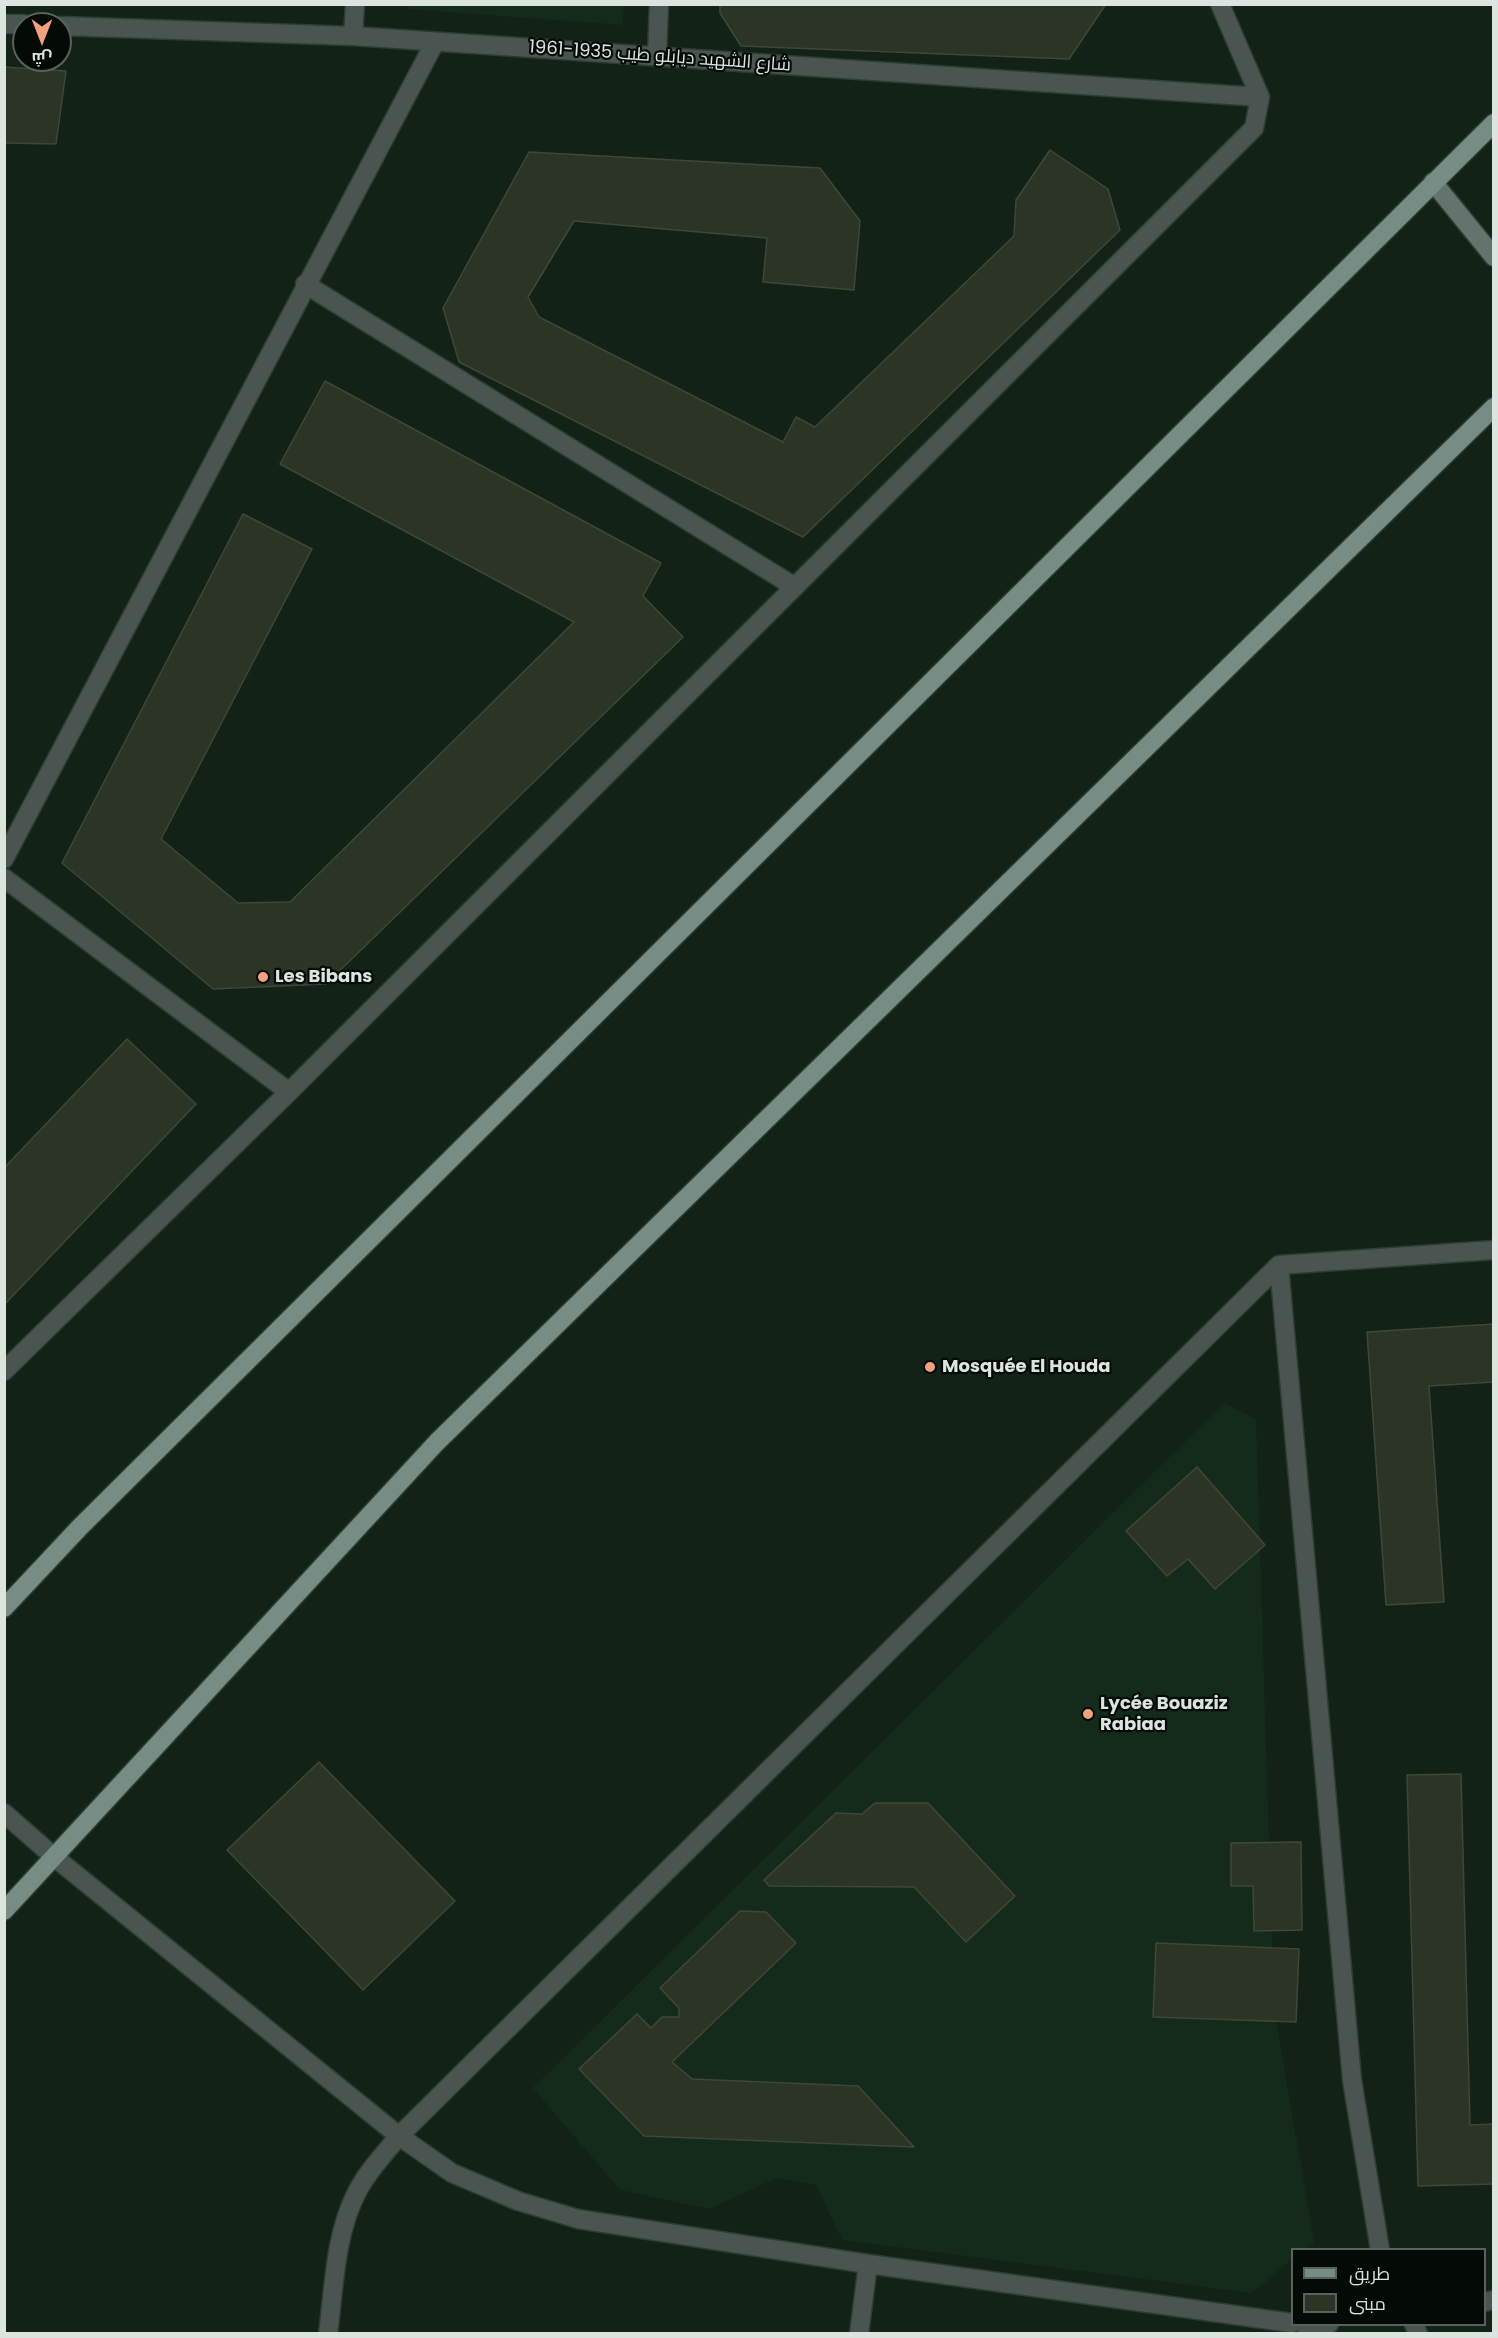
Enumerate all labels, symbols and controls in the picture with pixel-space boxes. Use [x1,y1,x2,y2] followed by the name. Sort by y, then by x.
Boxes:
[12,12,72,72] north arrow
[528,37,792,77] street label: شارع الشهيد ديابلو طيب 1935-1961
[32,47,52,70] text: ش
[275,966,372,988] place label: Les Bibans
[256,970,270,984] marker: Les Bibans
[942,1356,1110,1378] place label: Mosquée El Houda
[923,1360,937,1374] marker: Mosquée El Houda
[1100,1693,1228,1736] place label: Lycée Bouaziz Rabiaa
[1081,1707,1095,1721] marker: Lycée Bouaziz Rabiaa
[1291,2248,1486,2326] legend
[1349,2261,1390,2286] text: طريق
[1349,2291,1386,2316] text: مبنى

